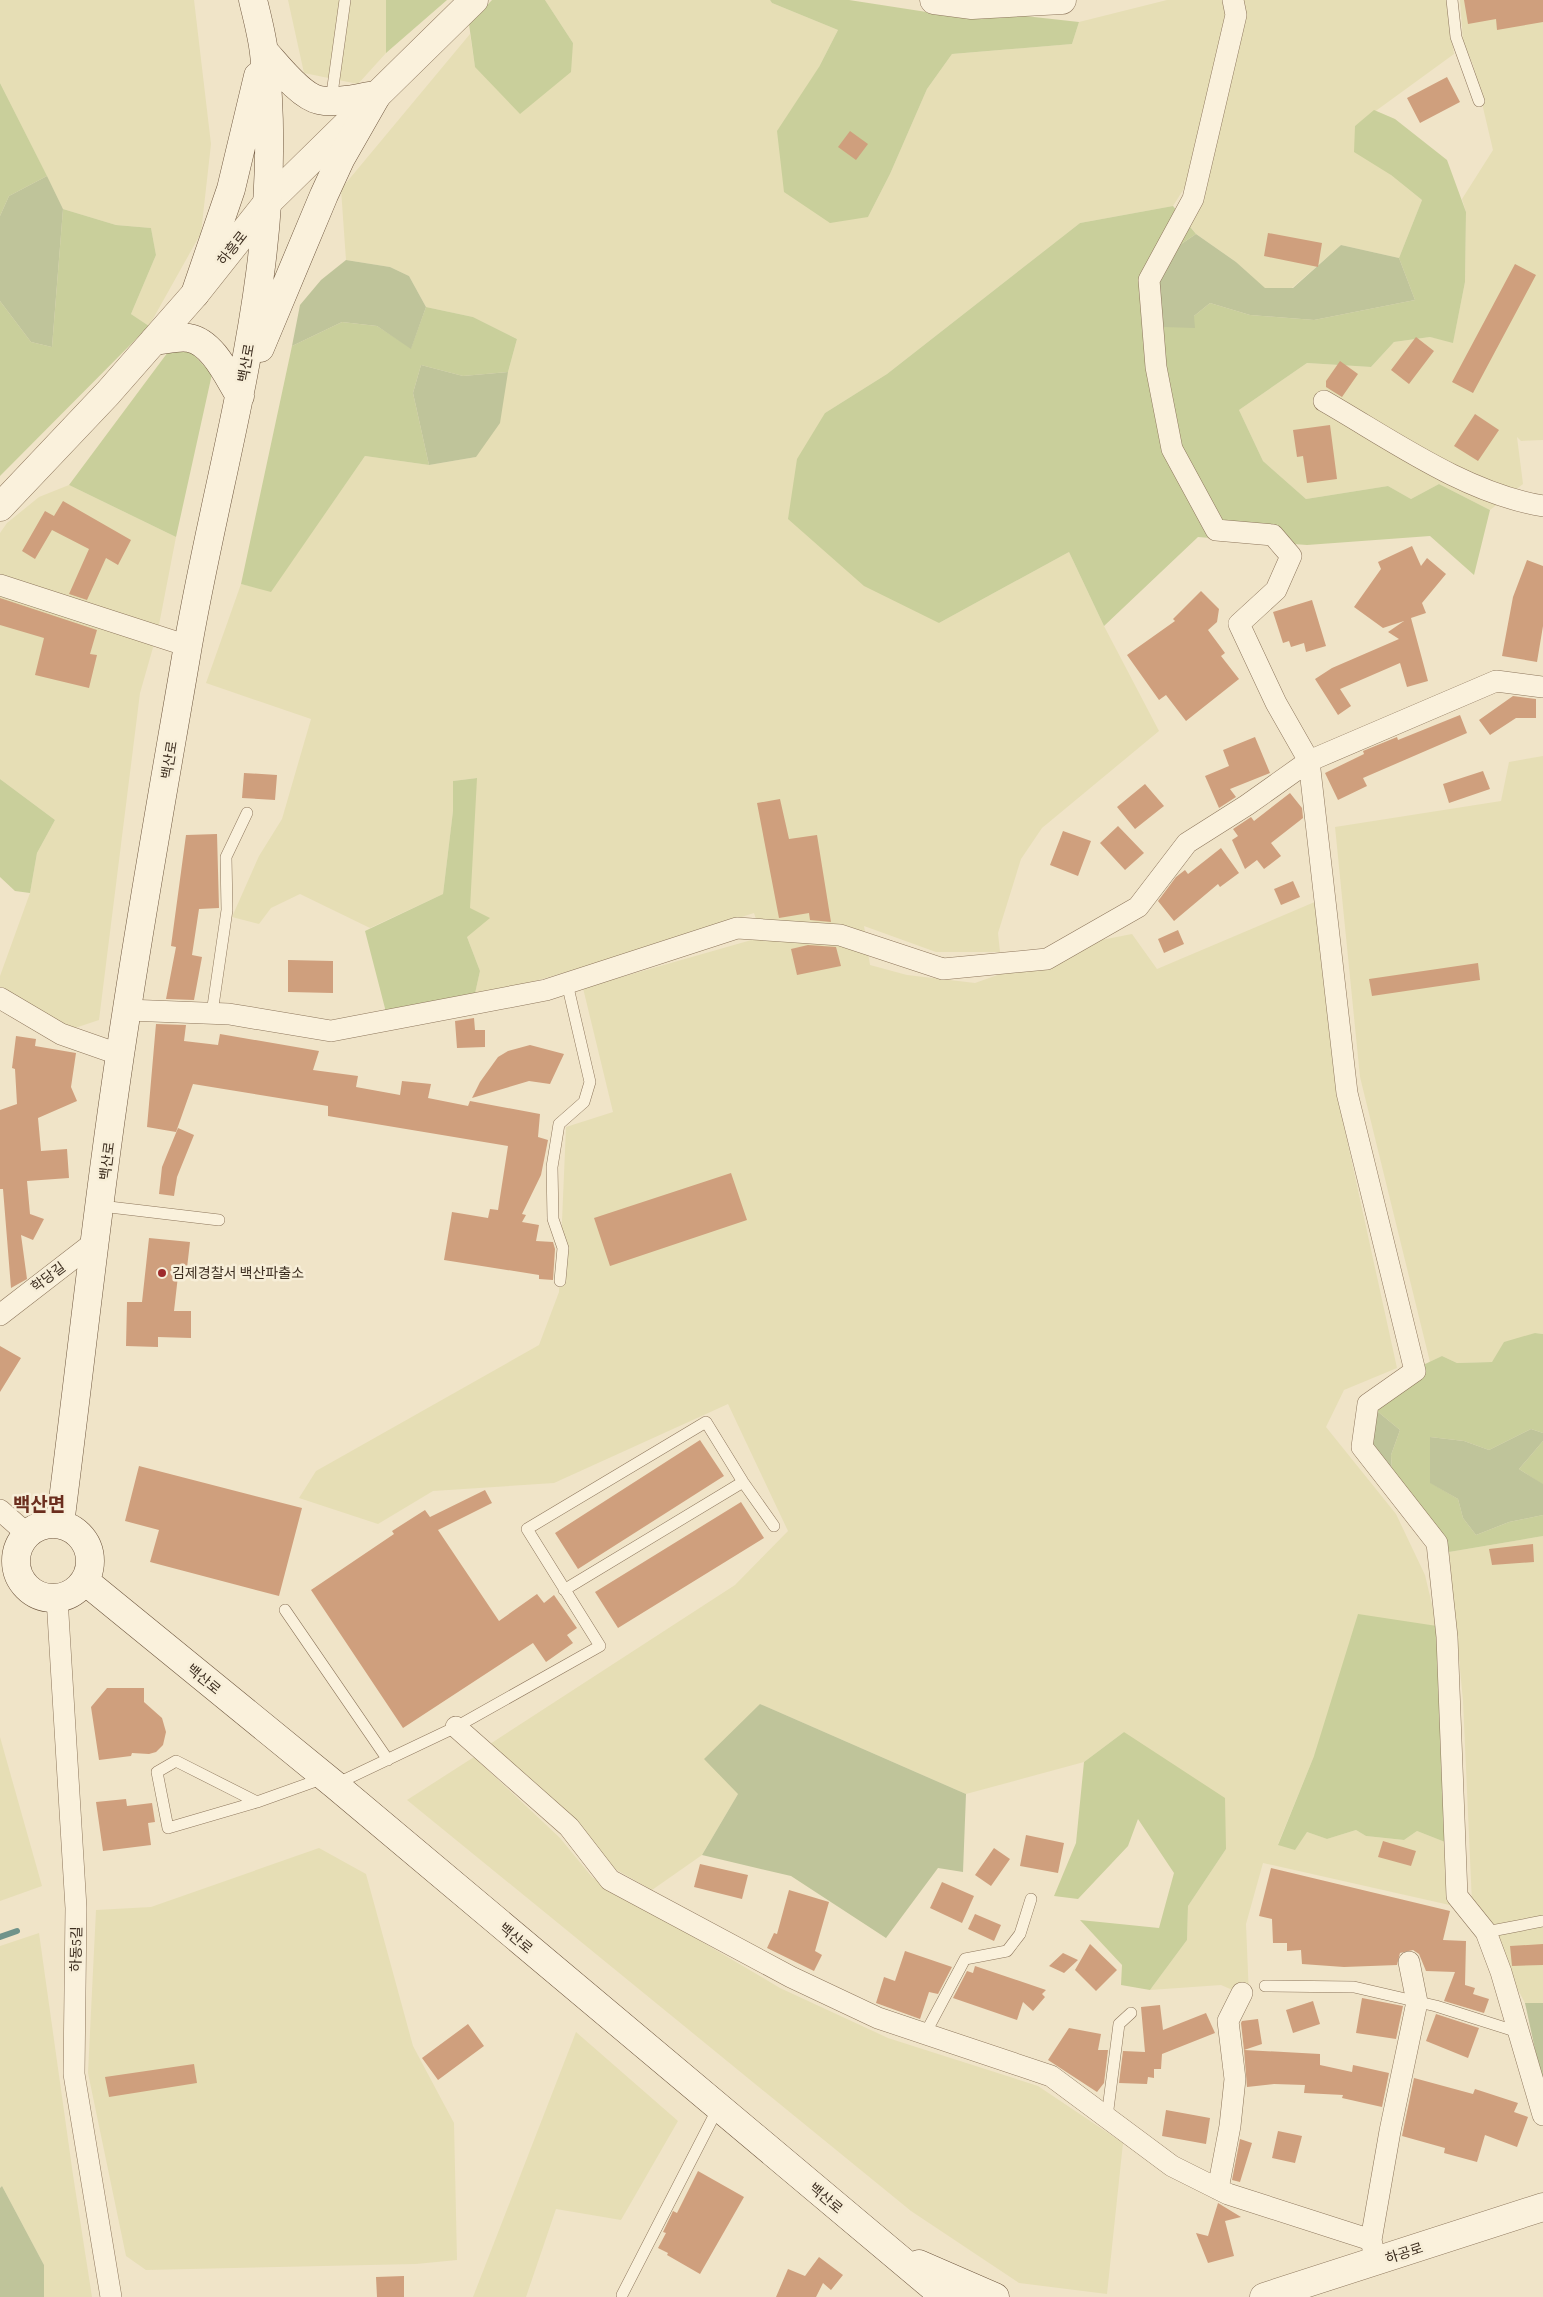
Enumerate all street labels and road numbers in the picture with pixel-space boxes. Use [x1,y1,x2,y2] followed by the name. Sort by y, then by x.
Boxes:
[212,227,252,269] street label: 하흥로
[233,342,259,384] street label: 백산로
[156,739,182,781] street label: 백산로
[95,1140,119,1181] street label: 백산로
[27,1257,69,1297] street label: 학당길
[183,1659,225,1699] street label: 백산로
[495,1918,537,1958] street label: 백산로
[66,1926,86,1972] street label: 하동5길
[805,2178,847,2218] street label: 백산로
[1383,2237,1426,2268] street label: 하공로

